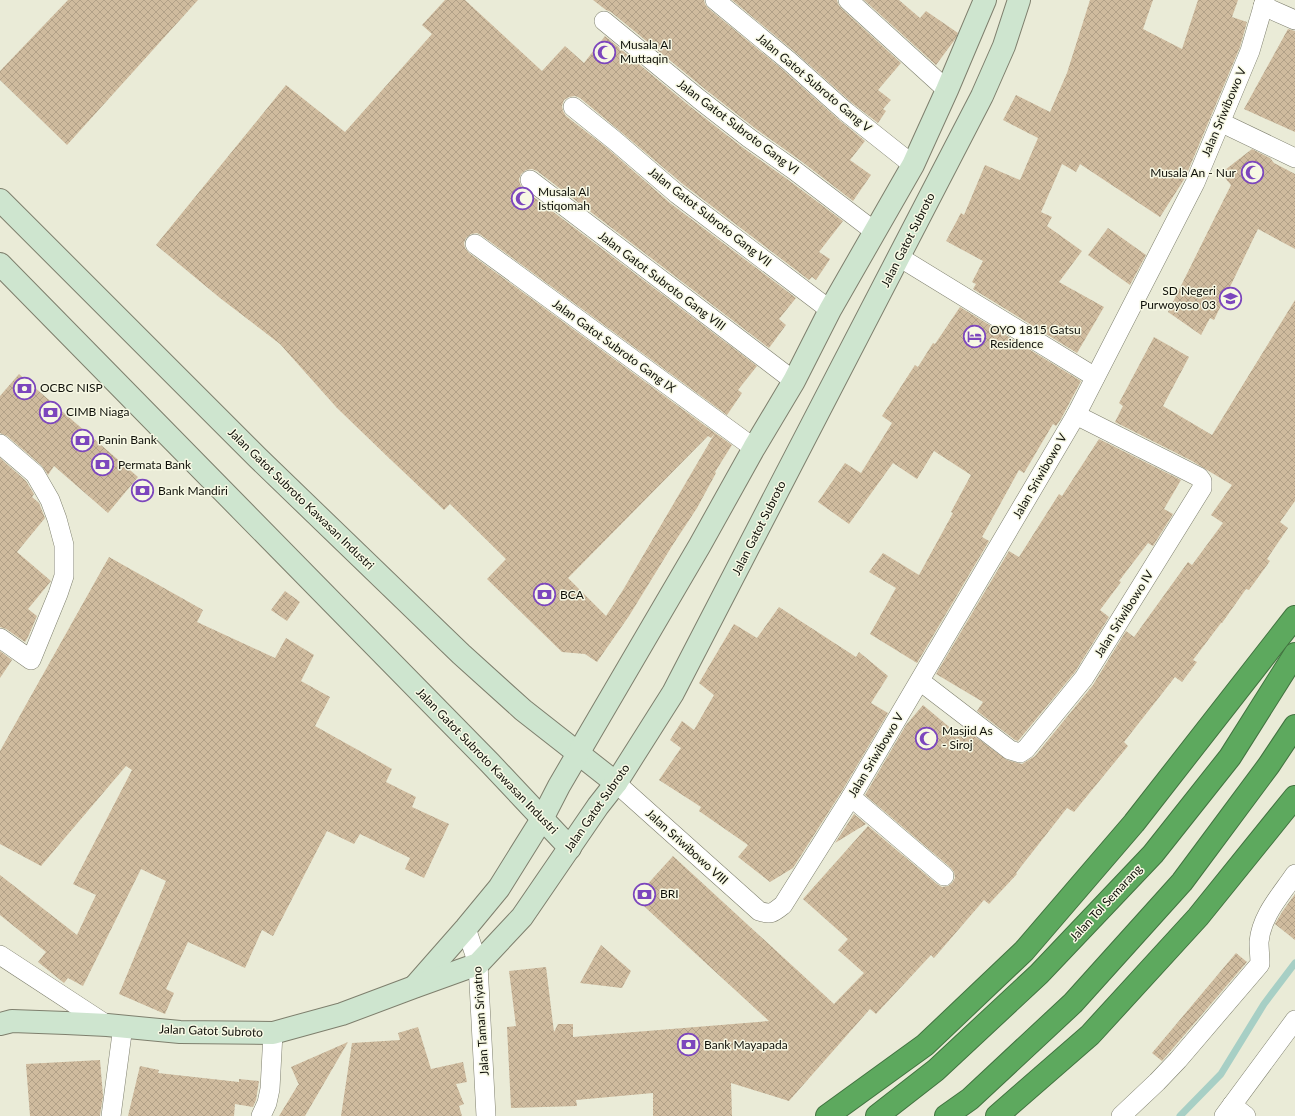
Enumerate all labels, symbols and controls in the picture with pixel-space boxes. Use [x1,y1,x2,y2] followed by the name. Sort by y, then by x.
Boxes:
[754,30,876,136] street label: Jalan Gatot Subroto Gang V
[620,37,671,66] place label: Musala Al Muttaqin
[592,39,618,65] mosque icon: Musala Al Muttaqin
[1198,64,1249,159] street label: Jalan Sriwibowo V
[674,76,802,177] street label: Jalan Gatot Subroto Gang VI
[1239,160,1265,186] mosque icon: Musala An - Nur
[646,164,775,269] street label: Jalan Gatot Subroto Gang VII
[1150,165,1237,180] place label: Musala An - Nur
[538,184,590,213] place label: Musala Al Istiqomah
[509,186,535,212] mosque icon: Musala Al Istiqomah
[877,190,938,290] street label: Jalan Gatot Subroto
[596,228,729,333] street label: Jalan Gatot Subroto Gang VIII
[1140,283,1216,312] place label: SD Negeri Purwoyoso 03
[1218,285,1244,311] school or university icon: SD Negeri Purwoyoso 03
[550,296,679,396] street label: Jalan Gatot Subroto Gang IX
[990,322,1081,351] place label: OYO 1815 Gatsu Residence
[961,324,987,350] hotel icon: OYO 1815 Gatsu Residence
[12,375,38,401] bank icon: OCBC NISP
[40,380,103,395] place label: OCBC NISP
[38,399,64,425] bank icon: CIMB Niaga
[66,404,130,419] place label: CIMB Niaga
[225,425,378,573] street label: Jalan Gatot Subroto Kawasan Industri
[70,427,96,453] bank icon: Panin Bank
[1009,430,1070,521] street label: Jalan Sriwibowo V
[98,432,158,447] place label: Panin Bank
[90,452,116,478] bank icon: Permata Bank
[118,457,192,472] place label: Permata Bank
[129,478,155,504] bank icon: Bank Mandiri
[728,478,789,578] street label: Jalan Gatot Subroto
[158,483,228,498] place label: Bank Mandiri
[1091,567,1157,660] street label: Jalan Sriwibowo IV
[531,582,557,608] bank icon: BCA
[560,587,585,602] place label: BCA
[413,684,561,837] street label: Jalan Gatot Subroto Kawasan Industri
[845,709,907,800] street label: Jalan Sriwibowo V
[942,723,993,752] place label: Masjid As - Siroj
[913,725,939,751] mosque icon: Masjid As - Siroj
[561,761,633,855] street label: Jalan Gatot Subroto
[643,806,732,888] street label: Jalan Sriwibowo VIII
[1066,861,1145,944] street label: Jalan Tol Semarang
[631,881,657,907] bank icon: BRI
[660,886,679,901] place label: BRI
[469,966,492,1076] street label: Jalan Taman Sriyatno
[159,1021,263,1040] street label: Jalan Gatot Subroto
[676,1032,702,1058] bank icon: Bank Mayapada
[704,1037,788,1052] place label: Bank Mayapada

